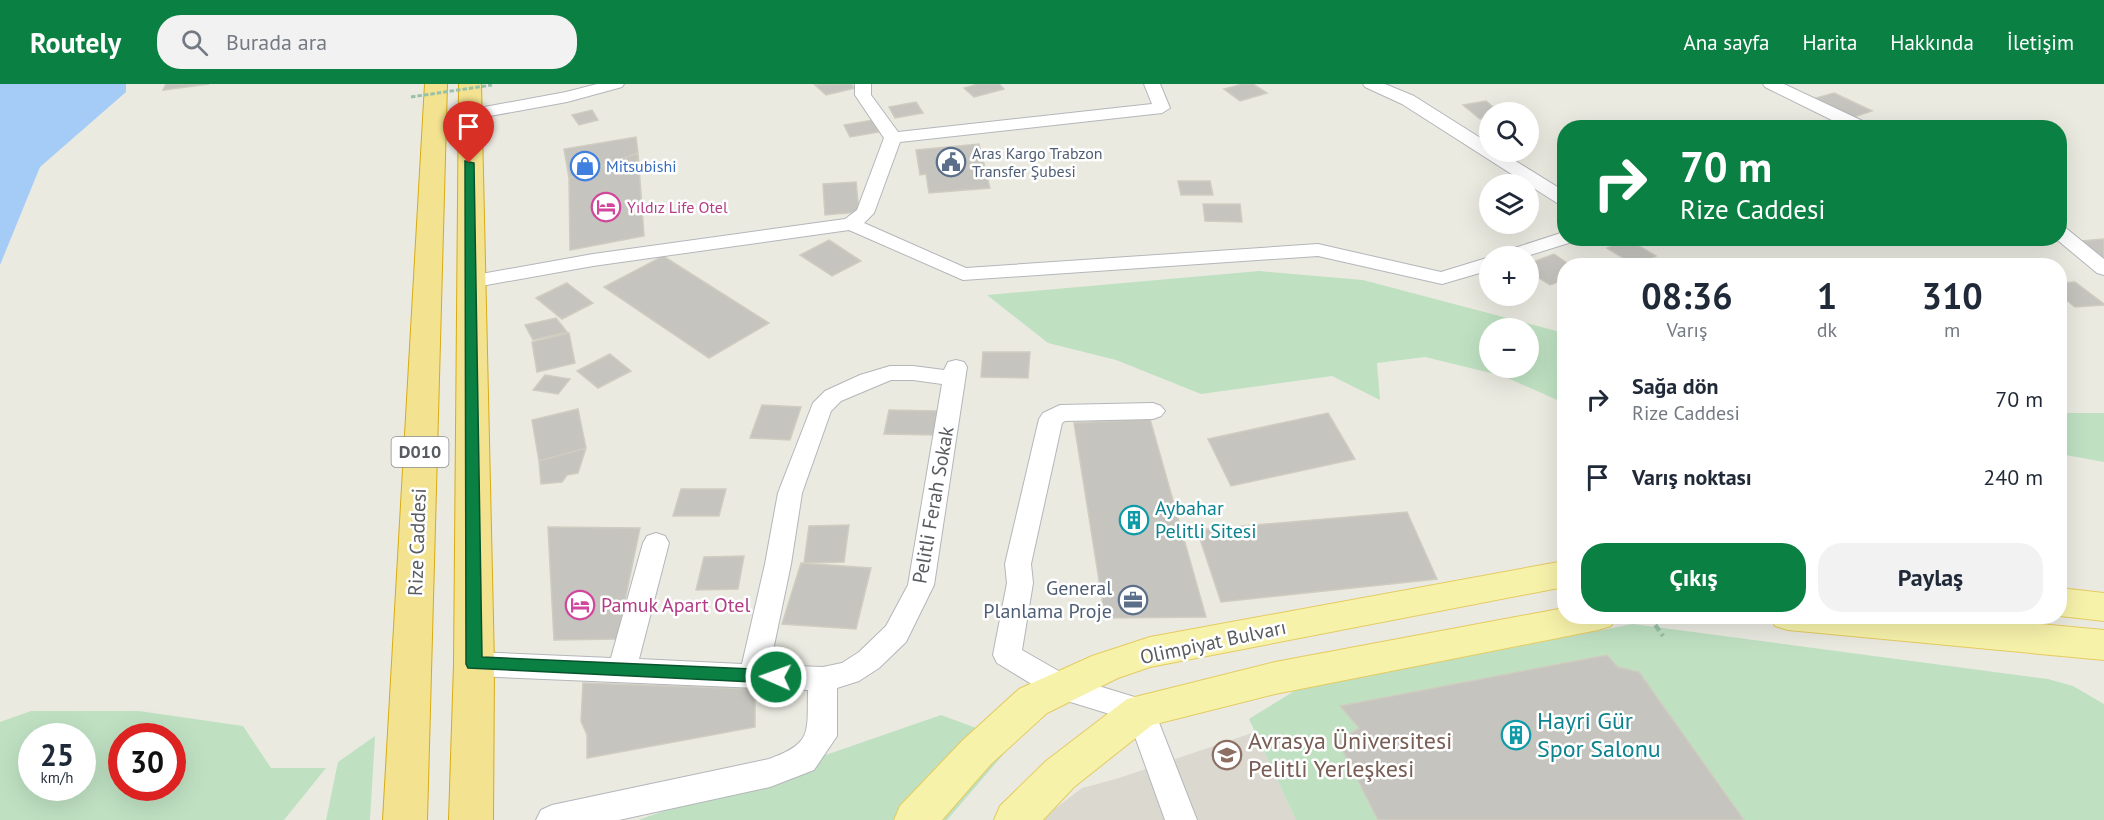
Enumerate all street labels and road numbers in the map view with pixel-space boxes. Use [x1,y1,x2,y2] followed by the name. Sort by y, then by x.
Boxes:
[906,424,960,586] street label: Pelitli Ferah Sokak
[392,437,448,467] road number: D010
[402,488,432,596] street label: Rize Caddesi
[1138,614,1288,670] street label: Olimpiyat Bulvarı

